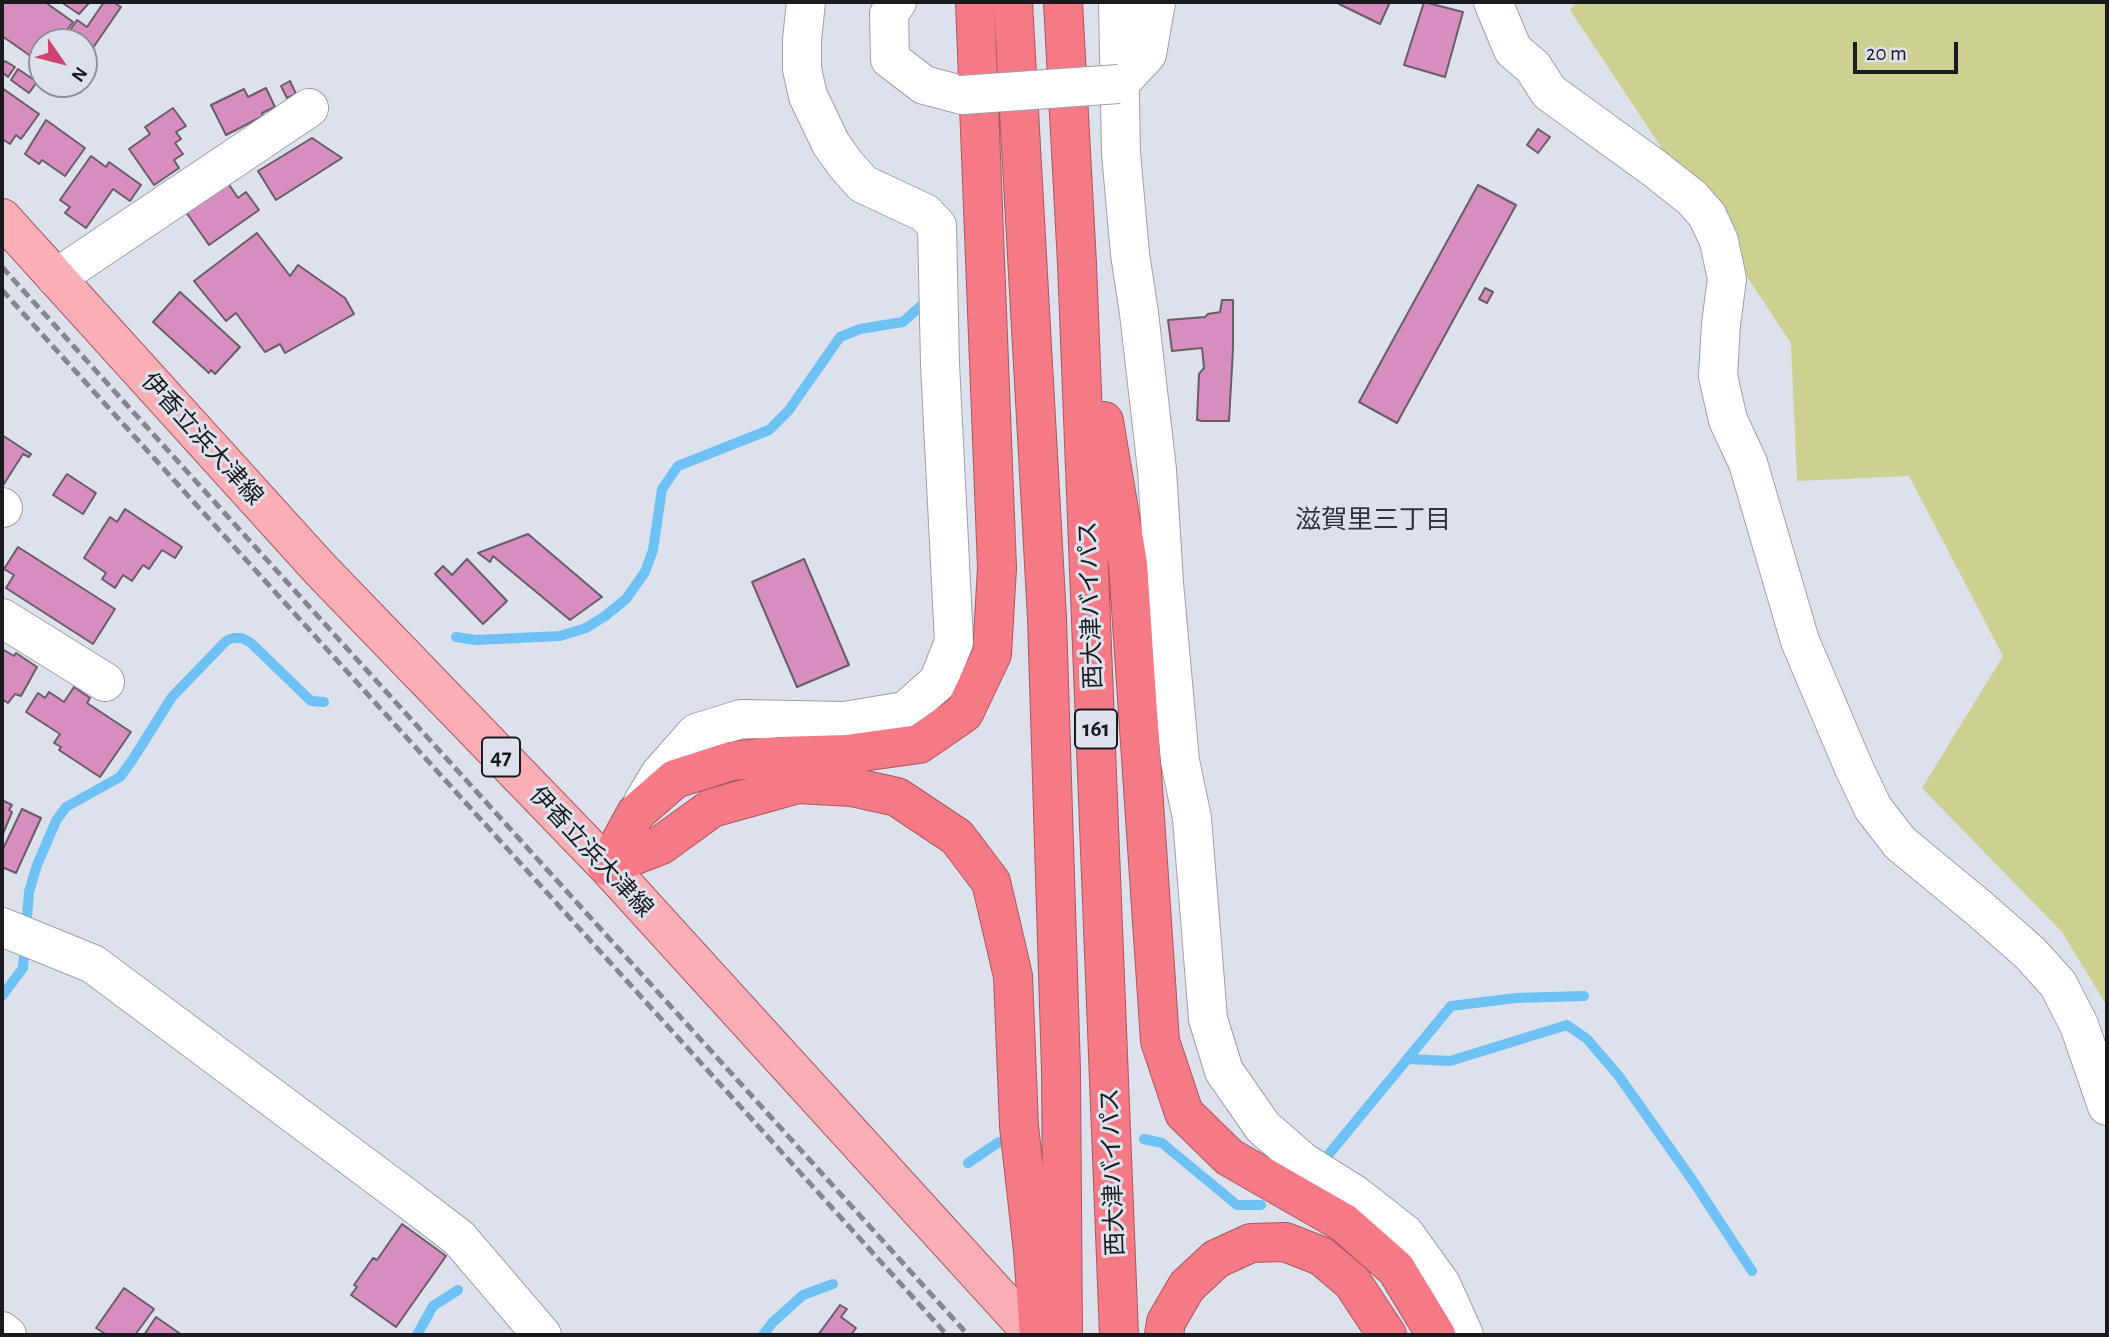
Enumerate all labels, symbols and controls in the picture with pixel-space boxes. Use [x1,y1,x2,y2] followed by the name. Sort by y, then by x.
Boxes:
[28,28,98,98] north arrow
[1857,28,1962,72] scale bar
[1866,43,1907,64] text: 20 m
[67,63,91,85] text: N
[135,367,269,511] street label: 伊香立浜大津線
[1295,504,1451,536] district label: 滋賀里三丁目
[1074,521,1108,689] street label: 西大津バイパス
[1075,709,1117,748] road number: 161
[482,737,520,776] road number: 47
[523,781,659,923] street label: 伊香立浜大津線
[1096,1088,1130,1256] street label: 西大津バイパス

